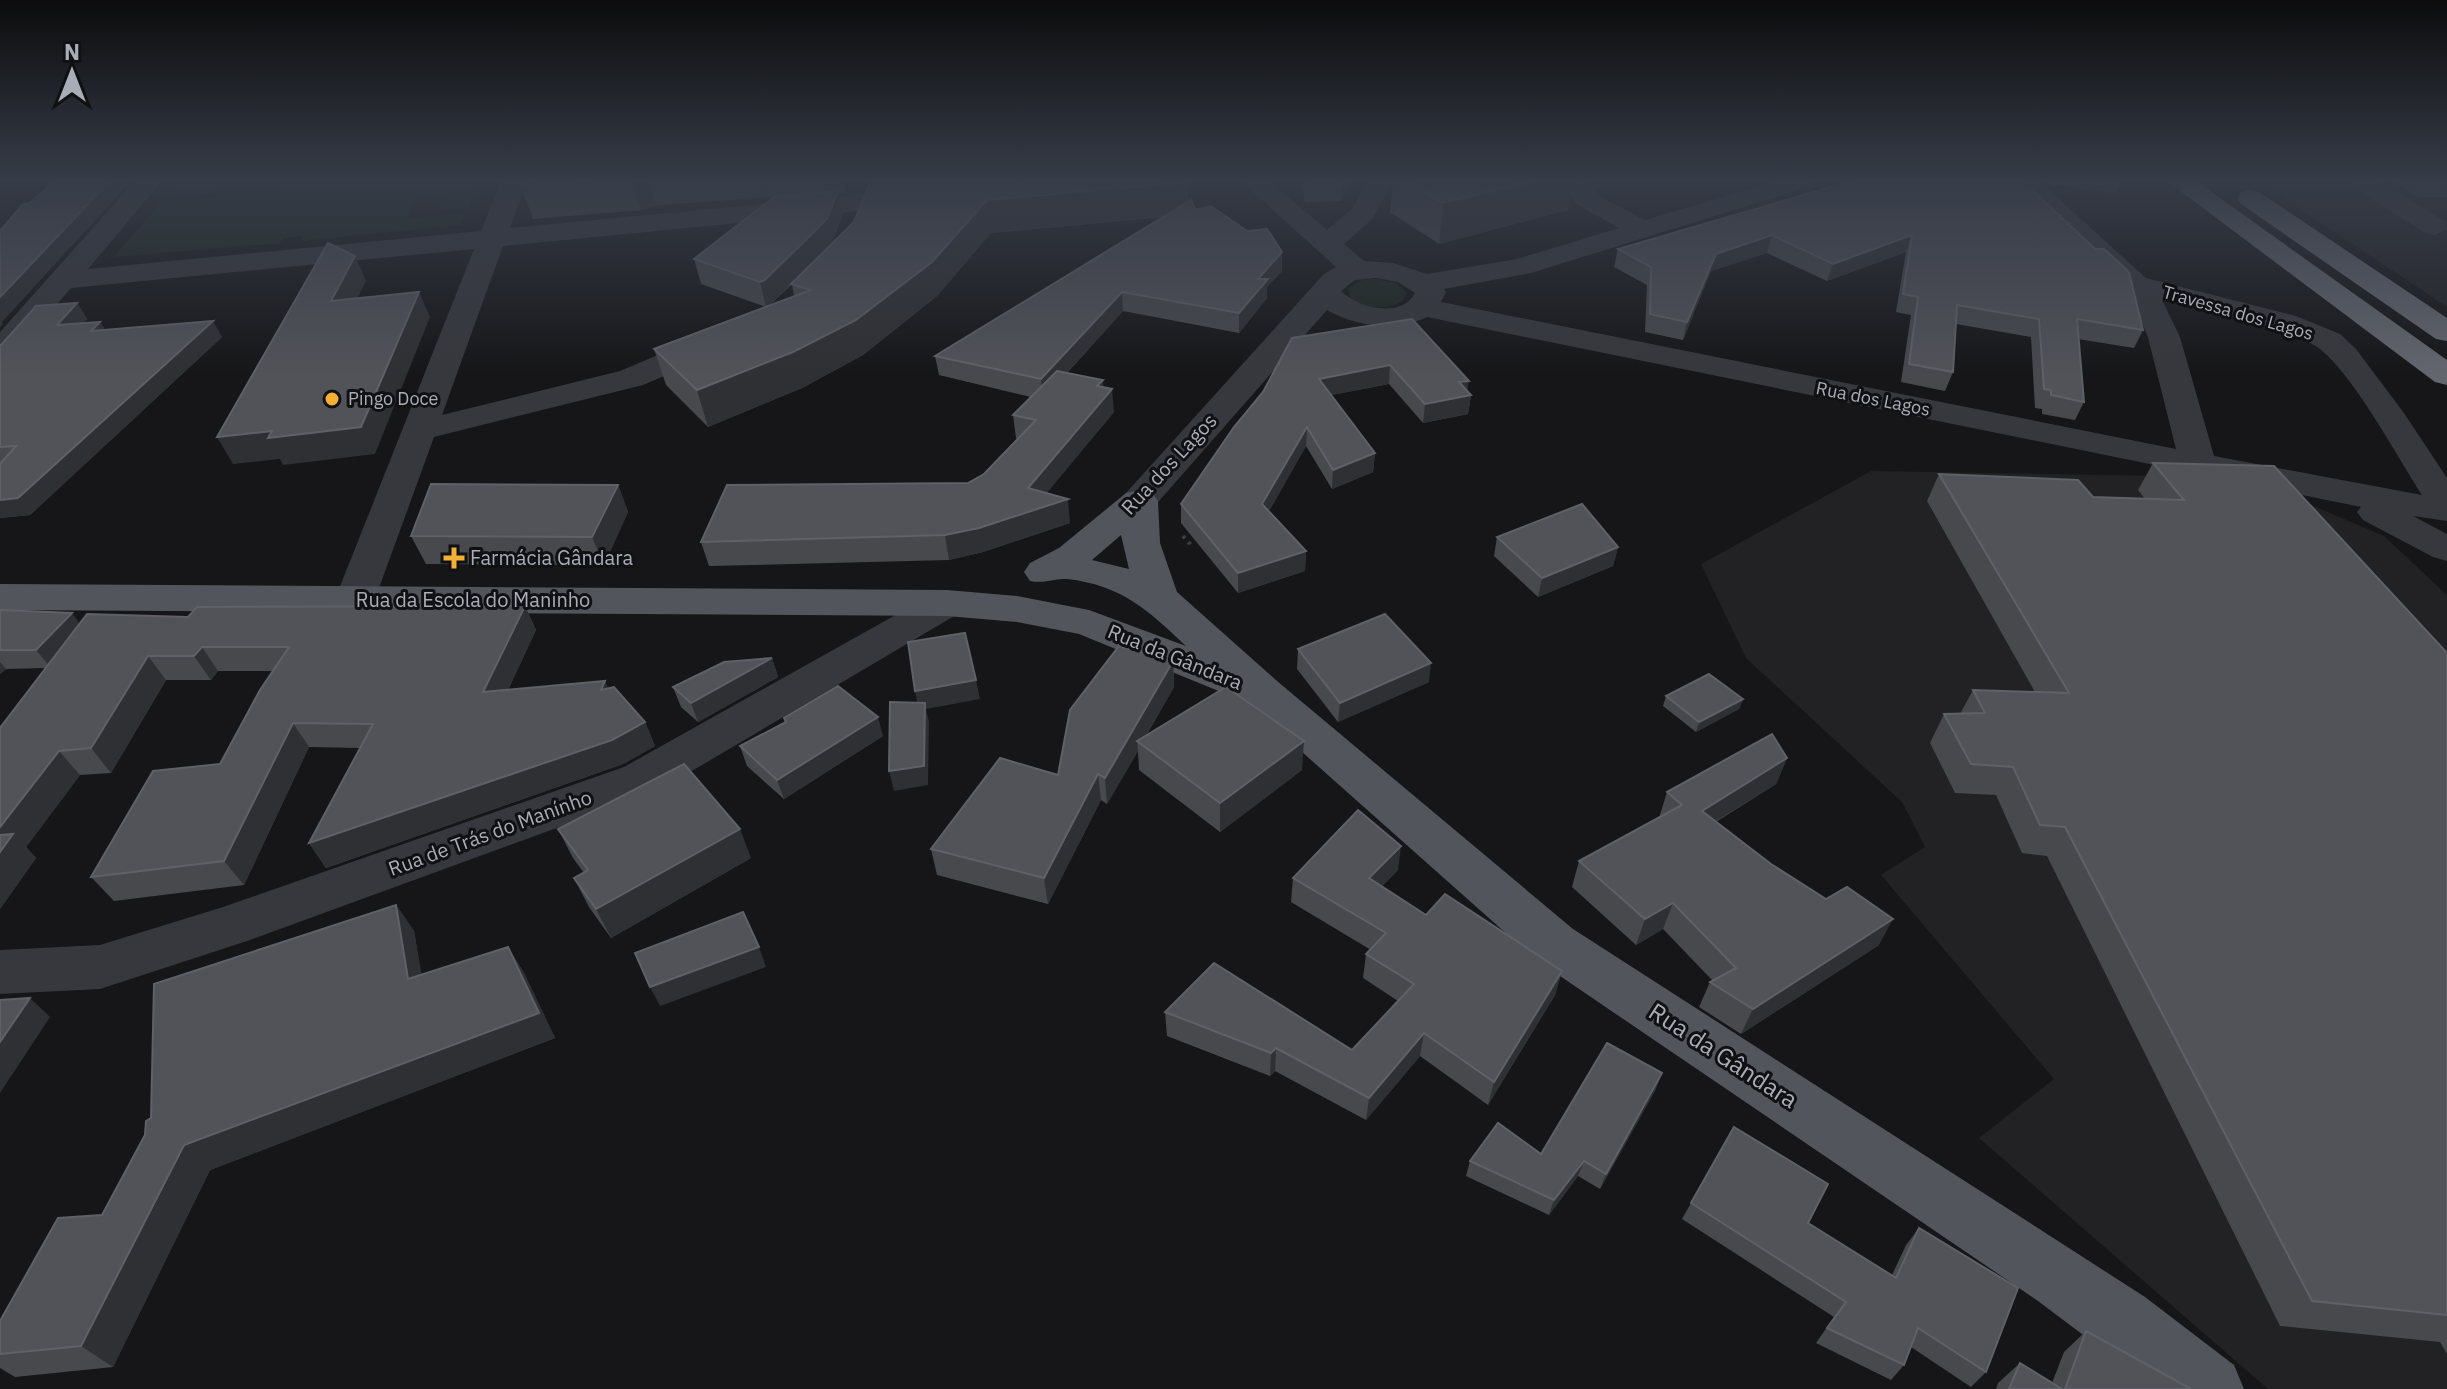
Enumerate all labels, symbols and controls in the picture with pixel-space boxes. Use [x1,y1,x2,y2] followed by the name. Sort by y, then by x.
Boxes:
[32,32,112,112] north arrow
[64,37,80,66] text: N
[2160,280,2316,345] street label: Travessa dos Lagos
[1814,376,1932,421] street label: Rua dos Lagos
[348,387,438,410] place label: Pingo Doce
[323,390,341,408] marker: Pingo Doce
[1115,407,1222,520] street label: Rua dos Lagos
[470,544,633,571] place label: Farmácia Gândara
[445,549,463,567] marker: Farmácia Gândara
[356,586,590,613] street label: Rua da Escola do Maninho
[1104,617,1247,696] street label: Rua da Gândara
[384,783,595,882] street label: Rua de Trás do Manínho
[1643,995,1804,1115] street label: Rua da Gândara

